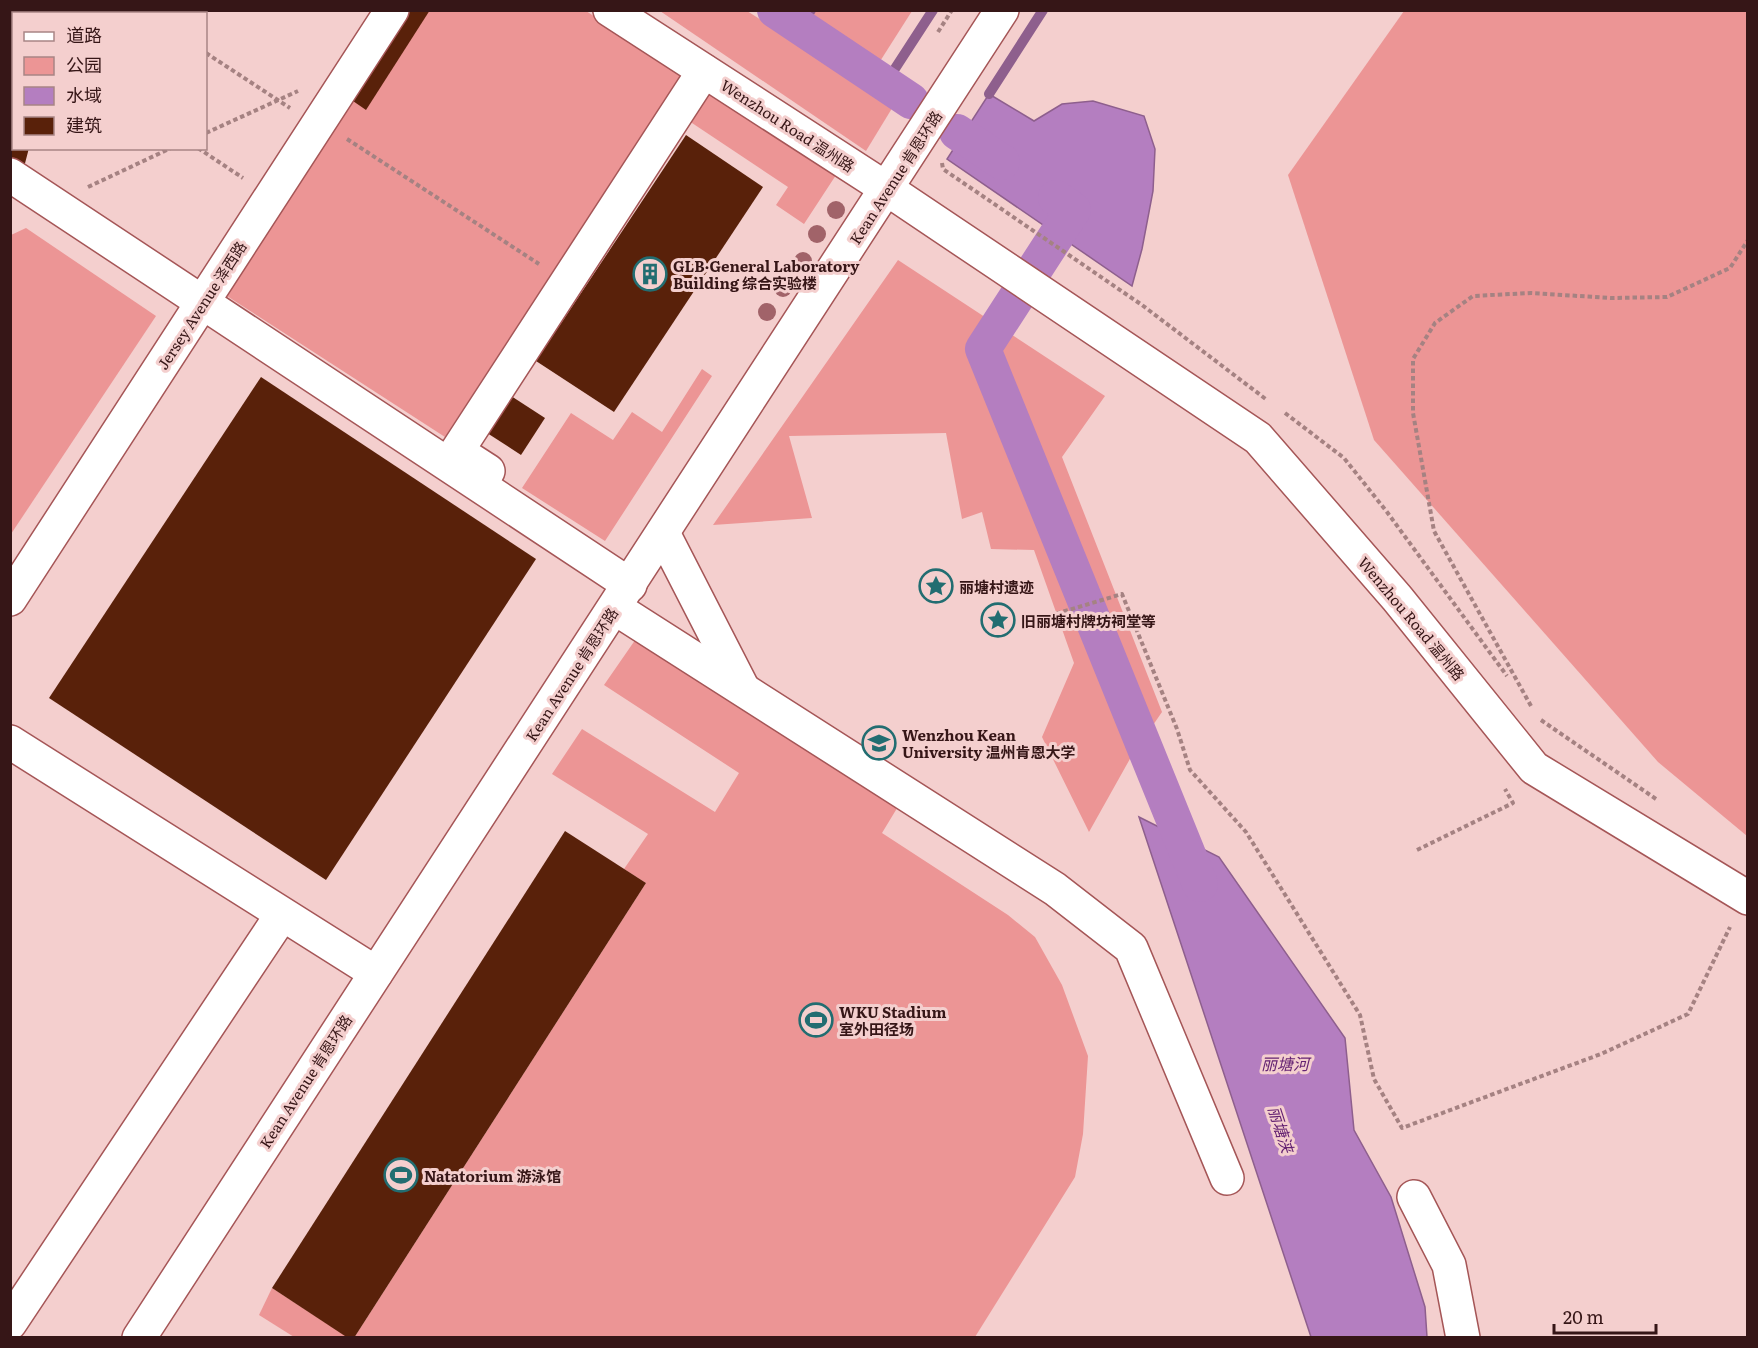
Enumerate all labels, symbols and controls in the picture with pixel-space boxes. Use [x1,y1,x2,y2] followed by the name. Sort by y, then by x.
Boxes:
[12,12,207,150] legend
[66,21,102,48] text: 道路
[66,51,102,78] text: 公园
[717,73,859,177] street label: Wenzhou Road 温州路
[66,81,102,108] text: 水域
[843,106,947,248] street label: Kean Avenue 肯恩环路
[66,111,102,138] text: 建筑
[151,236,251,374] street label: Jersey Avenue 泽西路
[673,254,860,294] place label: GLB·General Laboratory Building 综合实验楼
[632,256,668,292] building icon: GLB·General Laboratory Building 综合实验楼
[1353,551,1471,685] street label: Wenzhou Road 温州路
[918,568,954,604] place icon: 丽塘村遗迹
[959,575,1034,598] place label: 丽塘村遗迹
[980,602,1016,638] place icon: 旧丽塘村牌坊祠堂等
[519,603,623,745] street label: Kean Avenue 肯恩环路
[1021,609,1156,632] place label: 旧丽塘村牌坊祠堂等
[902,723,1076,763] place label: Wenzhou Kean University 温州肯恩大学
[861,725,897,761] school or university icon: Wenzhou Kean University 温州肯恩大学
[839,1000,946,1040] place label: WKU Stadium 室外田径场
[798,1002,834,1038] sports icon: WKU Stadium 室外田径场
[253,1010,357,1152] street label: Kean Avenue 肯恩环路
[1261,1051,1312,1075] water label: 丽塘河
[1263,1102,1301,1157] water label: 丽塘浃
[383,1157,419,1193] sports icon: Natatorium 游泳馆
[424,1164,561,1187] place label: Natatorium 游泳馆
[1554,1297,1656,1335] scale bar
[1563,1303,1604,1330] text: 20 m

